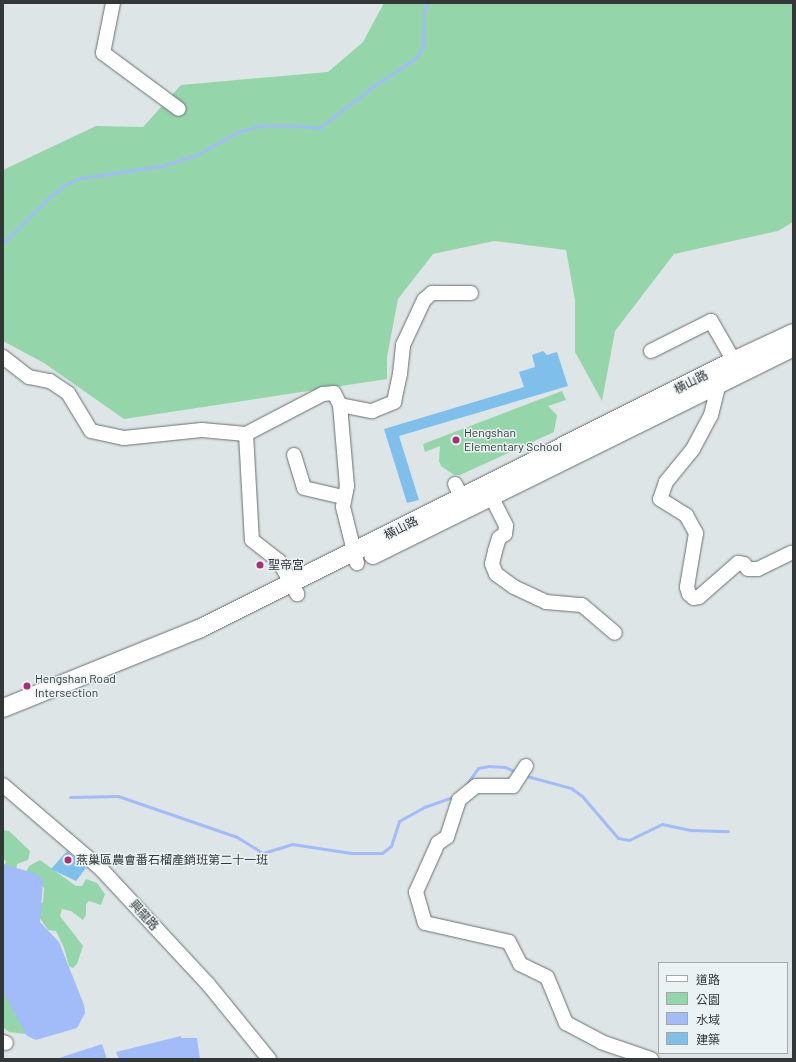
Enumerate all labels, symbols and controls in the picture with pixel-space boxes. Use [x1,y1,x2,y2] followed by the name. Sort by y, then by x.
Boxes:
[672,367,710,397] street label: 橫山路
[464,426,562,454] place label: Hengshan Elementary School
[451,435,461,445] marker: Hengshan Elementary School
[382,513,420,543] street label: 橫山路
[268,558,304,572] place label: 聖帝宮
[255,560,265,570] marker: 聖帝宮
[35,672,116,700] place label: Hengshan Road Intersection
[22,681,32,691] marker: Hengshan Road Intersection
[76,853,268,867] place label: 燕巢區農會番石榴產銷班第二十一班
[63,855,73,865] marker: 燕巢區農會番石榴產銷班第二十一班
[126,897,162,933] street label: 興龍路
[658,962,788,1054] legend
[696,972,720,986] text: 道路
[696,992,720,1006] text: 公園
[696,1012,720,1026] text: 水域
[696,1032,720,1046] text: 建築

